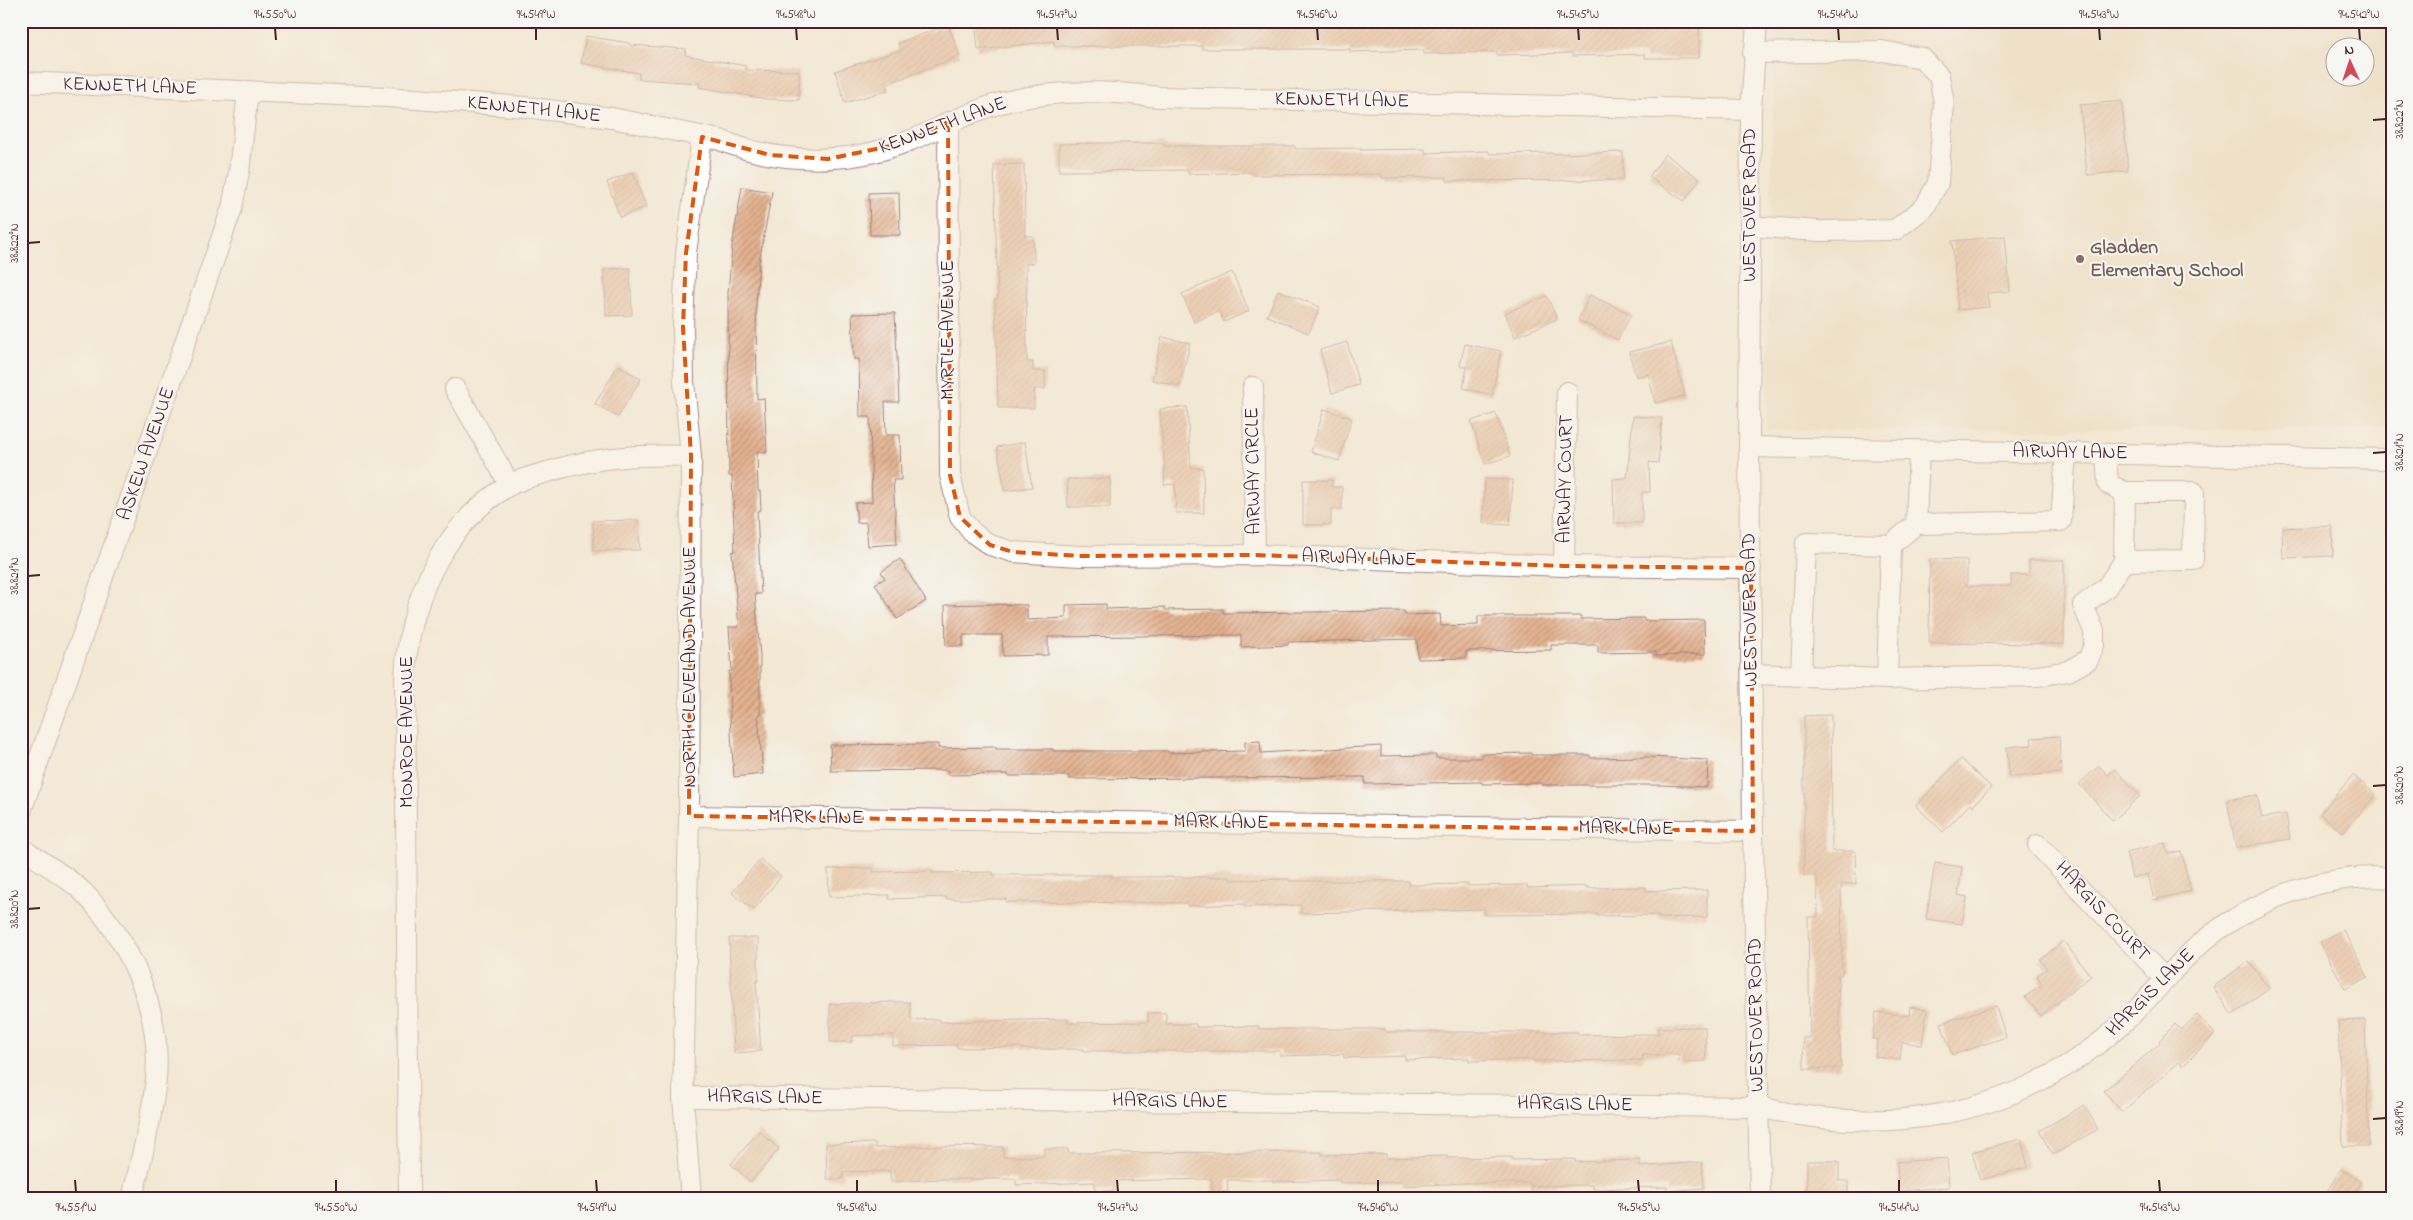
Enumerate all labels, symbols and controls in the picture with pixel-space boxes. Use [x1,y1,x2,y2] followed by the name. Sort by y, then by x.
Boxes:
[254,6,296,24] text: 94.550°W
[517,6,555,24] text: 94.549°W
[776,6,816,24] text: 94.548°W
[1037,6,1077,24] text: 94.547°W
[1297,6,1337,24] text: 94.546°W
[1557,6,1599,24] text: 94.545°W
[1818,6,1858,24] text: 94.544°W
[2079,6,2119,24] text: 94.543°W
[2338,6,2380,24] text: 94.542°W
[2326,38,2376,88] north arrow
[2344,40,2355,61] text: N
[62,70,198,104] street label: KENNETH LANE
[1275,85,1409,117] street label: KENNETH LANE
[466,89,602,131] street label: KENNETH LANE
[875,89,1011,163] street label: KENNETH LANE
[2391,99,2409,139] text: 38.822°N
[1736,128,1765,282] street label: WESTOVER ROAD
[6,223,24,263] text: 38.822°N
[2090,234,2243,287] place label: Gladden Elementary School
[2074,253,2086,265] marker: Gladden Elementary School
[934,260,963,400] street label: MYRTLE AVENUE
[111,383,183,525] street label: ASKEW AVENUE
[1238,407,1270,535] street label: AIRWAY CIRCLE
[1550,414,1582,544] street label: AIRWAY COURT
[2391,433,2409,471] text: 38.821°N
[2012,437,2128,469] street label: AIRWAY LANE
[1735,533,1767,687] street label: WESTOVER ROAD
[1301,542,1417,576] street label: AIRWAY LANE
[676,546,705,788] street label: NORTH CLEVELAND AVENUE
[6,557,24,595] text: 38.821°N
[393,656,422,808] street label: MONROE AVENUE
[2391,766,2409,804] text: 38.820°N
[768,803,864,833] street label: MARK LANE
[1173,808,1269,838] street label: MARK LANE
[1578,814,1674,844] street label: MARK LANE
[2047,855,2157,969] street label: HARGIS COURT
[6,890,24,928] text: 38.820°N
[1741,938,1773,1092] street label: WESTOVER ROAD
[2100,942,2202,1044] street label: HARGIS LANE
[707,1082,823,1114] street label: HARGIS LANE
[1112,1086,1228,1118] street label: HARGIS LANE
[1517,1089,1633,1121] street label: HARGIS LANE
[2391,1100,2409,1136] text: 38.819°N
[55,1199,97,1217] text: 94.551°W
[315,1199,357,1217] text: 94.550°W
[578,1199,616,1217] text: 94.549°W
[837,1199,877,1217] text: 94.548°W
[1098,1199,1138,1217] text: 94.547°W
[1358,1199,1398,1217] text: 94.546°W
[1618,1199,1660,1217] text: 94.545°W
[1879,1199,1919,1217] text: 94.544°W
[2140,1199,2180,1217] text: 94.543°W

